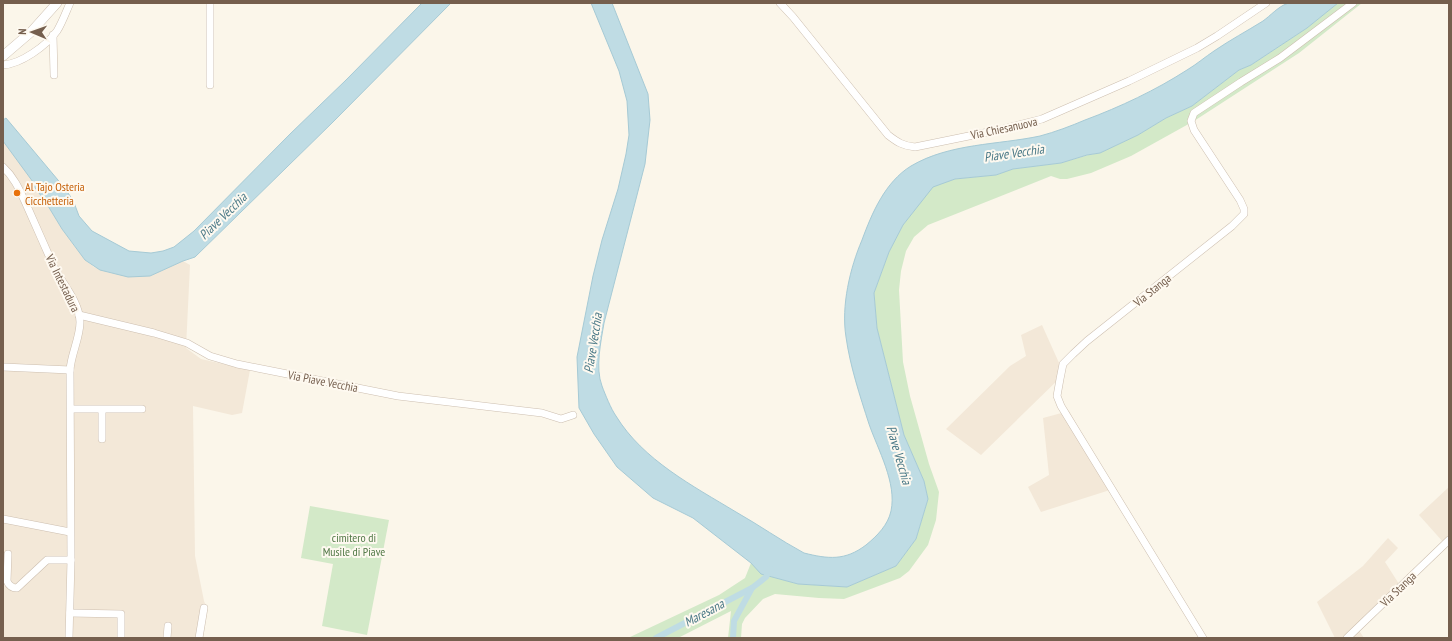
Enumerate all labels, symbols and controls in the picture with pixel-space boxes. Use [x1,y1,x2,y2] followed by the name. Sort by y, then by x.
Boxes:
[12,12,52,52] north arrow
[15,28,29,35] text: N
[968,114,1039,143] street label: Via Chiesanuova
[983,140,1046,166] water label: Piave Vecchia
[25,179,85,208] place label: Al Tajo Osteria Cicchetteria
[12,188,22,198] marker: Al Tajo Osteria Cicchetteria
[195,188,251,243] water label: Piave Vecchia
[42,251,83,314] street label: Via Intestadura
[1129,270,1174,310] street label: Via Stanga
[580,311,606,374] water label: Piave Vecchia
[286,367,359,395] street label: Via Piave Vecchia
[883,424,916,487] water label: Piave Vecchia
[323,530,385,559] park label: cimitero di Musile di Piave
[1376,568,1419,610] street label: Via Stanga
[681,595,728,631] water label: Maresana

